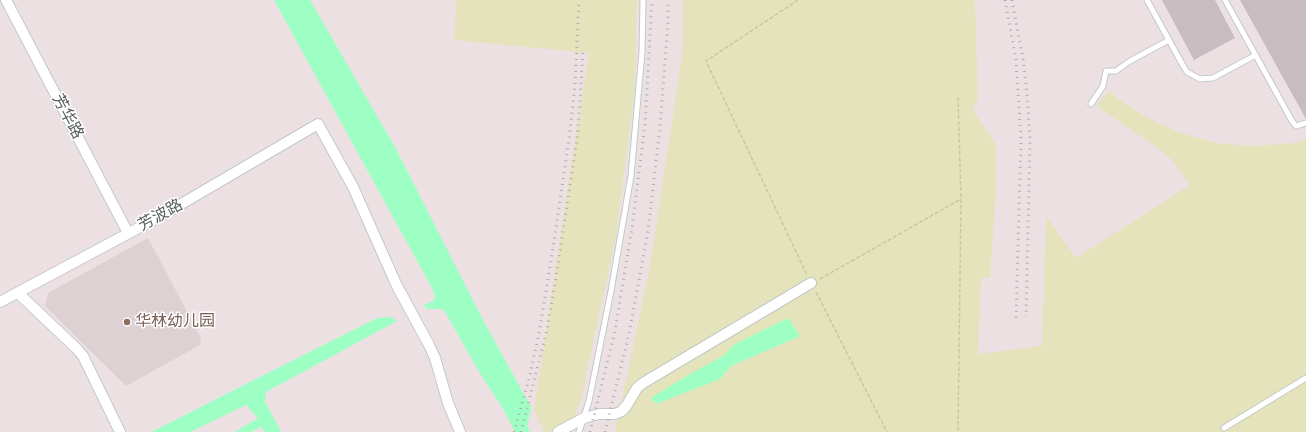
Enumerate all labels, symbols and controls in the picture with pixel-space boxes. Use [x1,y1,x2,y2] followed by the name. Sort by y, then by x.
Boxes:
[47,91,87,143] street label: 芳华路
[135,196,187,236] street label: 芳波路
[135,312,215,332] place label: 华林幼儿园
[122,317,132,327] marker: 华林幼儿园

